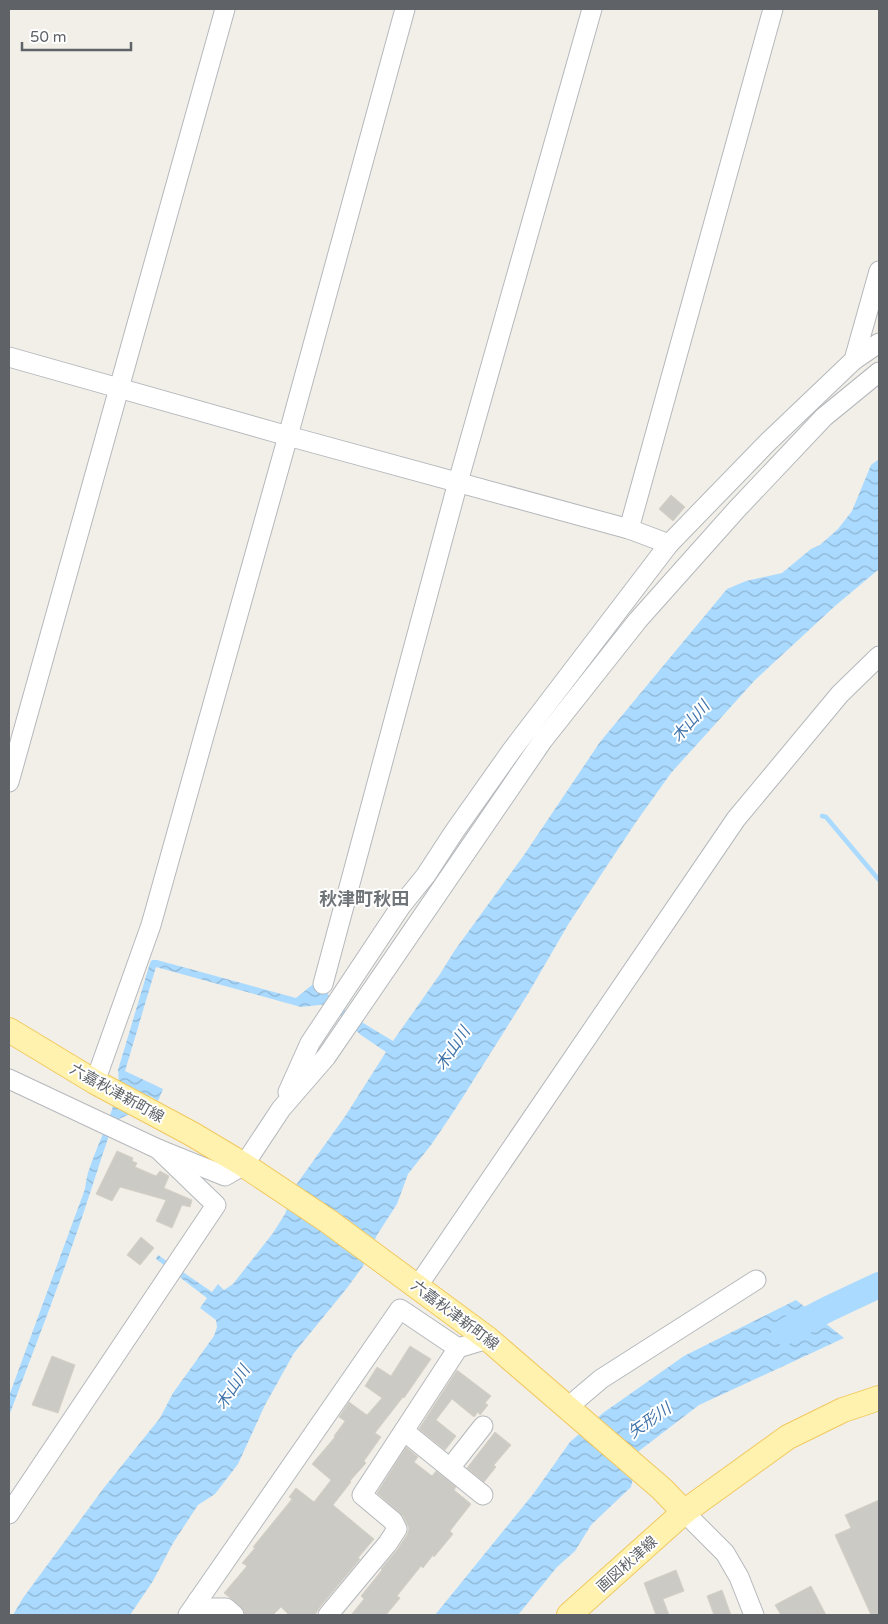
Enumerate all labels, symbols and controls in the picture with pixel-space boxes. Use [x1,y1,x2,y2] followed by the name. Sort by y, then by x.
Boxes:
[22,20,131,52] scale bar
[30,28,67,46] text: 50 m
[667,695,715,746] water label: 木山川
[319,888,409,910] district label: 秋津町秋田
[431,1021,476,1074] water label: 木山川
[67,1060,167,1126] street label: 六嘉秋津新町線
[408,1276,502,1354] street label: 六嘉秋津新町線
[211,1360,255,1413] water label: 木山川
[624,1398,677,1443] water label: 矢形川
[593,1532,661,1596] street label: 画図秋津線

